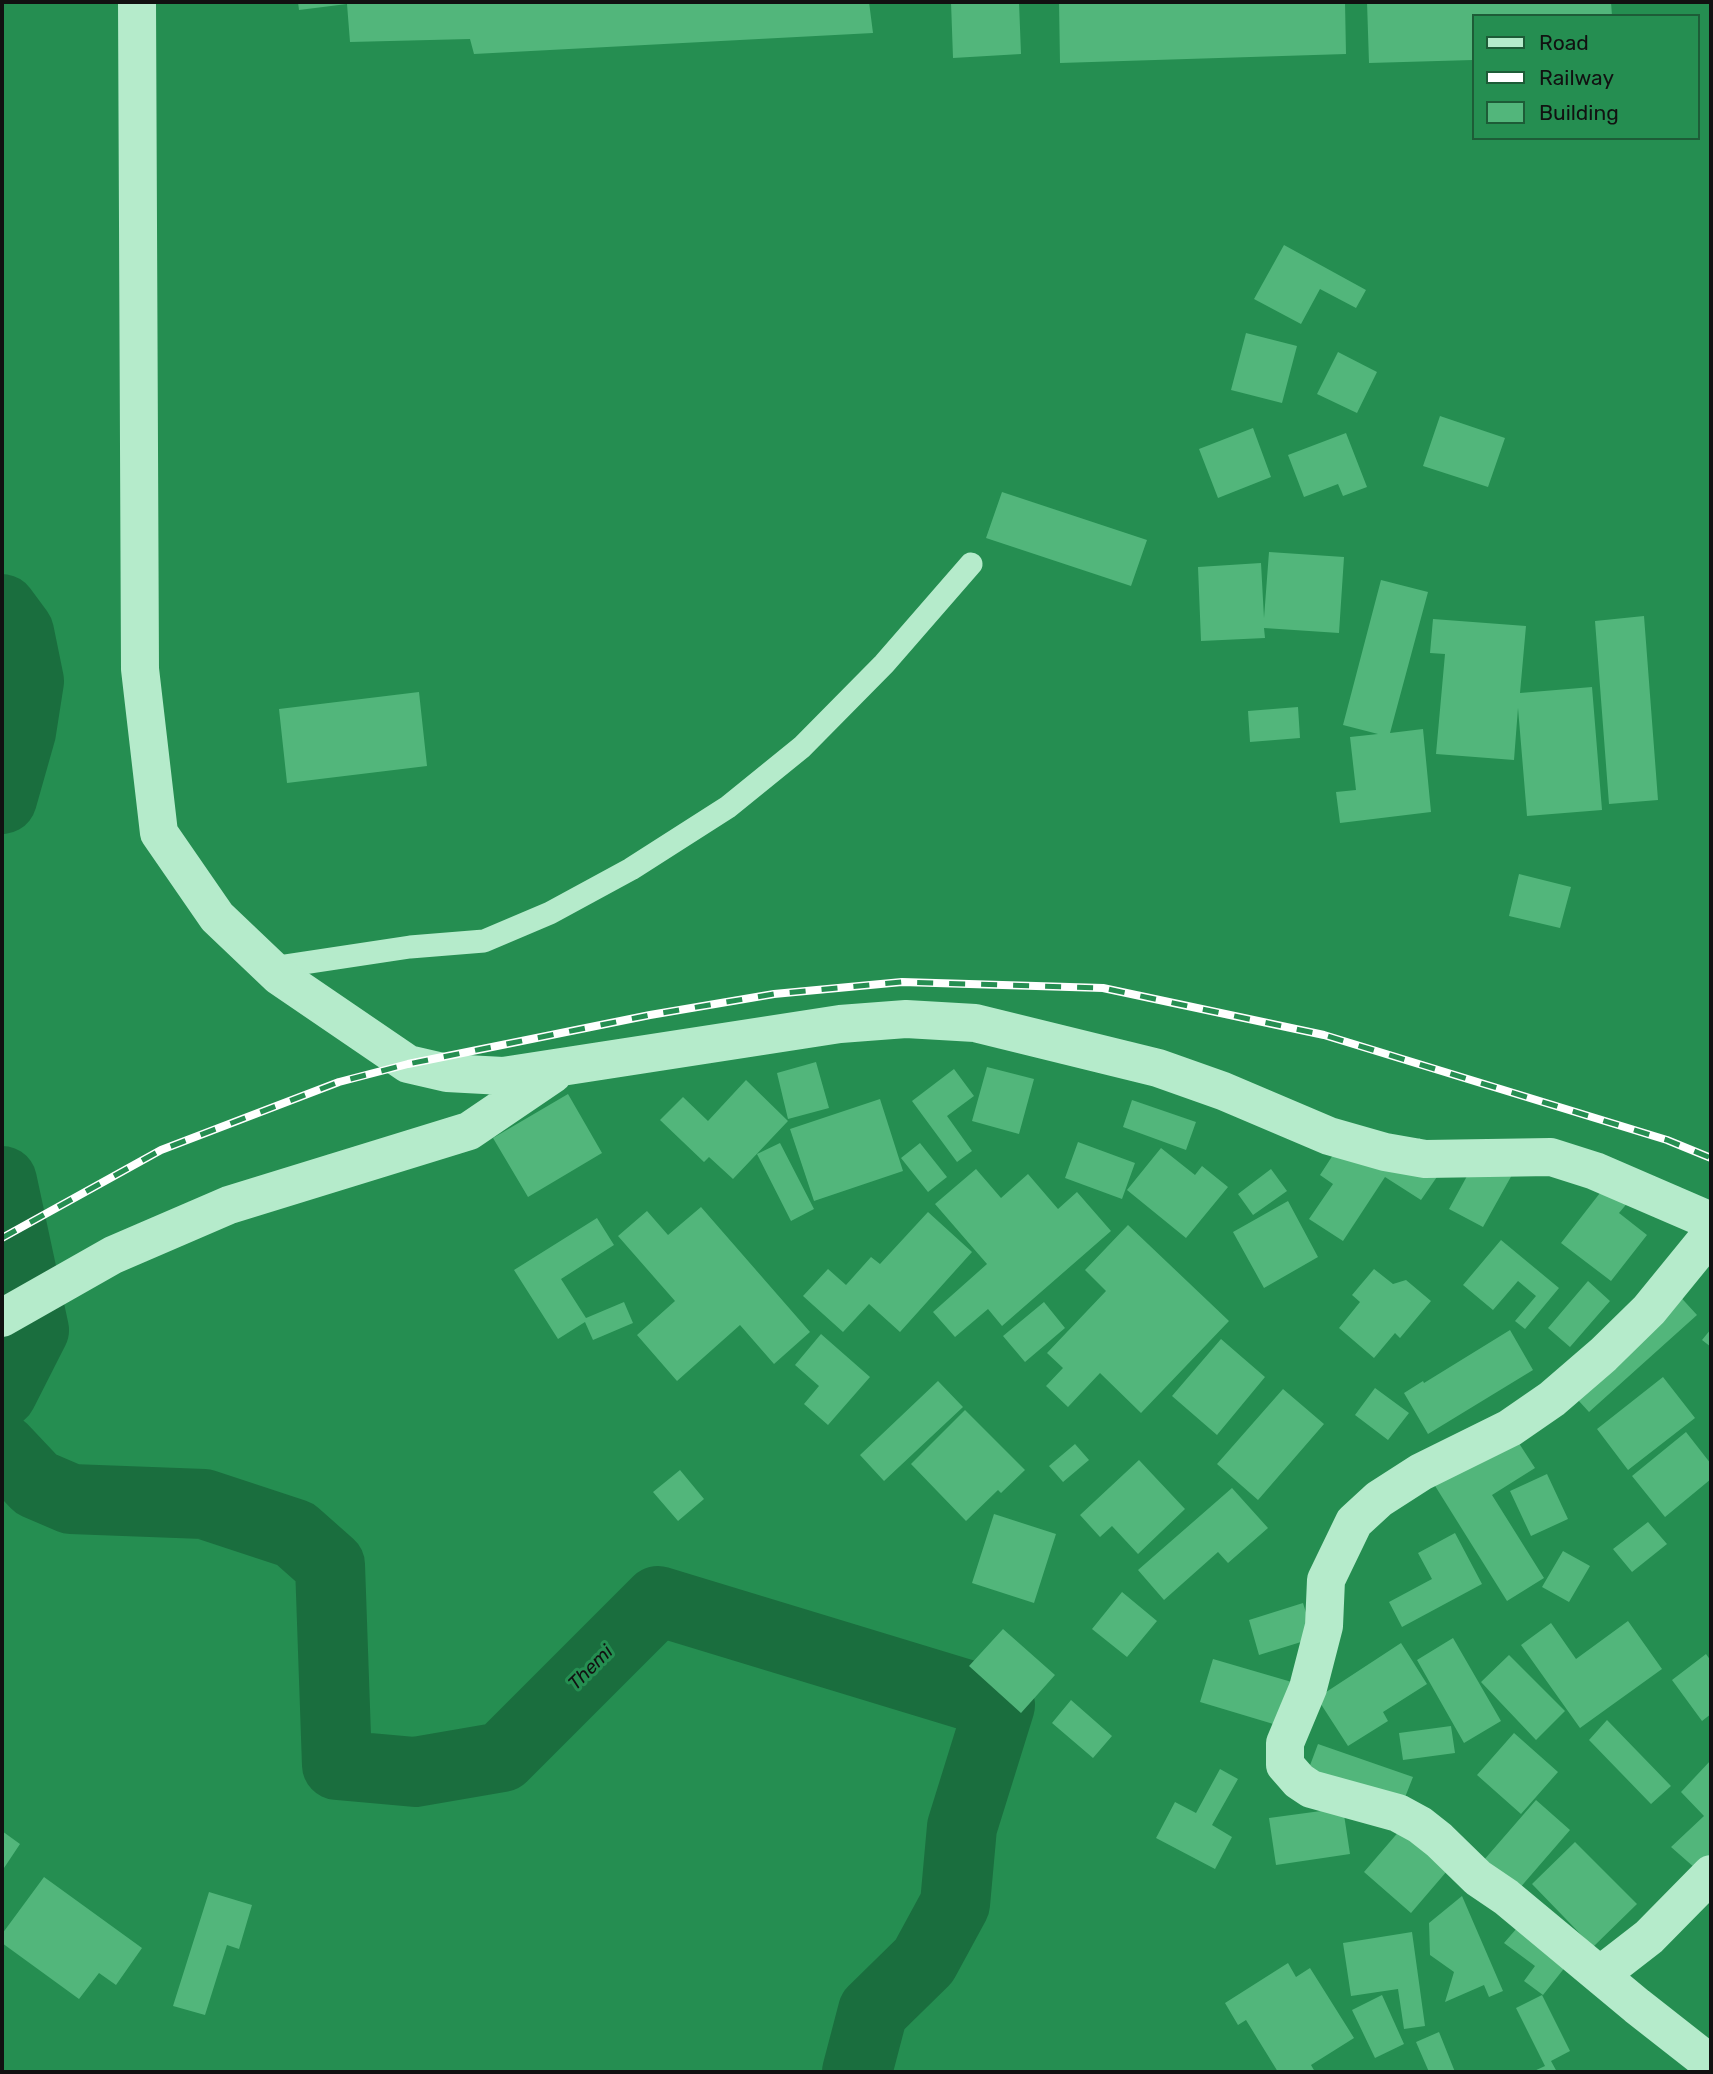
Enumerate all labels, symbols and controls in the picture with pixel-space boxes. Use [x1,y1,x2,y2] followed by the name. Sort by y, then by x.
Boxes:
[1472,14,1699,140] legend
[1539,30,1589,55] text: Road
[1539,65,1614,90] text: Railway
[1539,100,1619,125] text: Building
[564,1641,618,1695] water label: Themi

